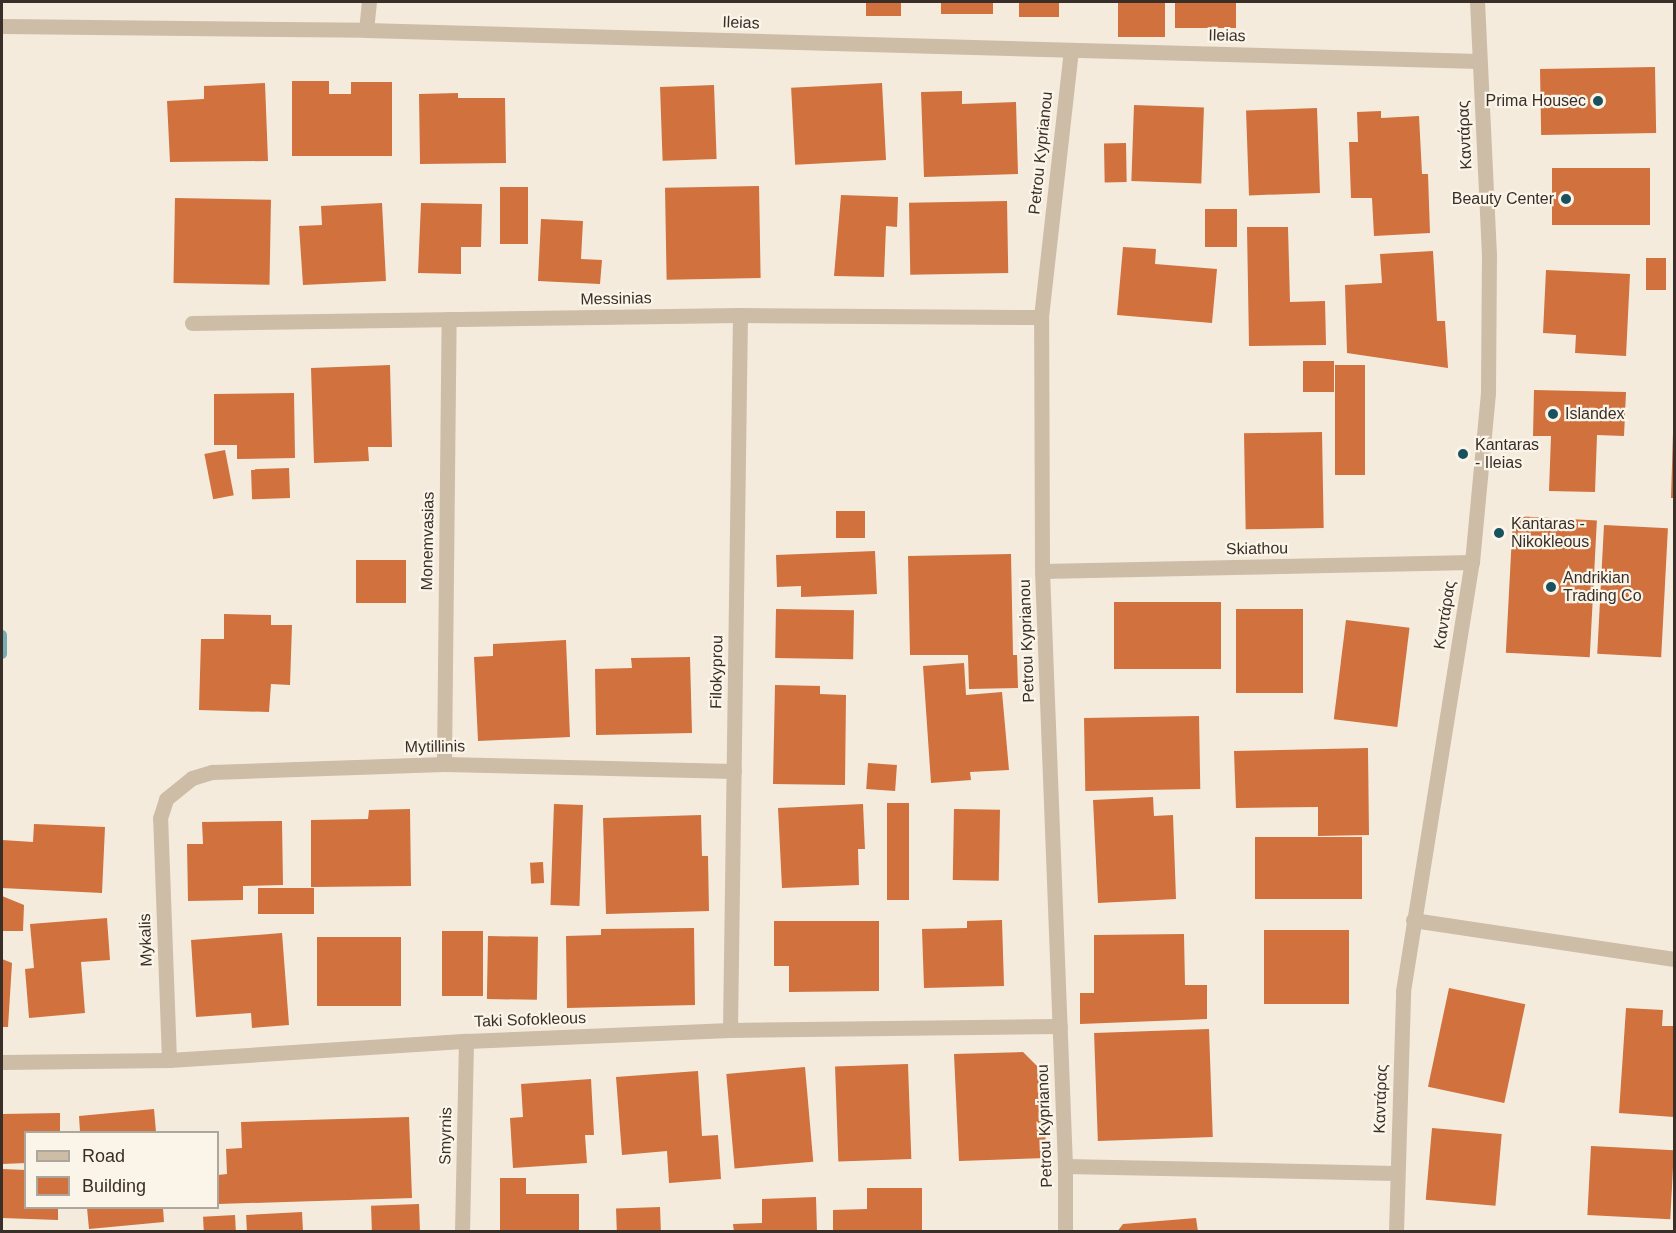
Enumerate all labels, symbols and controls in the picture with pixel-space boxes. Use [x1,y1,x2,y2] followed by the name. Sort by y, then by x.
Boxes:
[722,13,760,33] street label: Ileias
[1208,26,1246,46] street label: Ileias
[1025,91,1057,215] street label: Petrou Kyprianou
[1486,91,1586,111] place label: Prima Housec
[1591,94,1605,108] marker: Prima Housec
[1454,100,1476,170] street label: Καντάρας
[1452,189,1554,209] place label: Beauty Center
[1559,192,1573,206] marker: Beauty Center
[580,289,652,309] street label: Messinias
[1565,404,1625,424] place label: Islandex
[1546,407,1560,421] marker: Islandex
[1475,435,1539,473] place label: Kantaras - Ileias
[1456,447,1470,461] marker: Kantaras - Ileias
[418,491,438,591] street label: Monemvasias
[1511,514,1589,552] place label: Kantaras - Nikokleous
[1492,526,1506,540] marker: Kantaras - Nikokleous
[1226,539,1288,559] street label: Skiathou
[1563,568,1642,606] place label: Andrikian Trading Co
[1015,579,1039,703] street label: Petrou Kyprianou
[1430,579,1460,651] street label: Καντάρας
[1544,580,1558,594] marker: Andrikian Trading Co
[707,635,727,709] street label: Filokyprou
[405,737,465,757] street label: Mytillinis
[135,913,157,967] street label: Mykalis
[474,1008,586,1032] street label: Taki Sofokleous
[1033,1064,1057,1188] street label: Petrou Kyprianou
[1370,1064,1392,1134] street label: Καντάρας
[436,1107,456,1165] street label: Smyrnis
[24,1131,219,1209] legend
[82,1146,125,1166] text: Road
[82,1176,146,1196] text: Building

